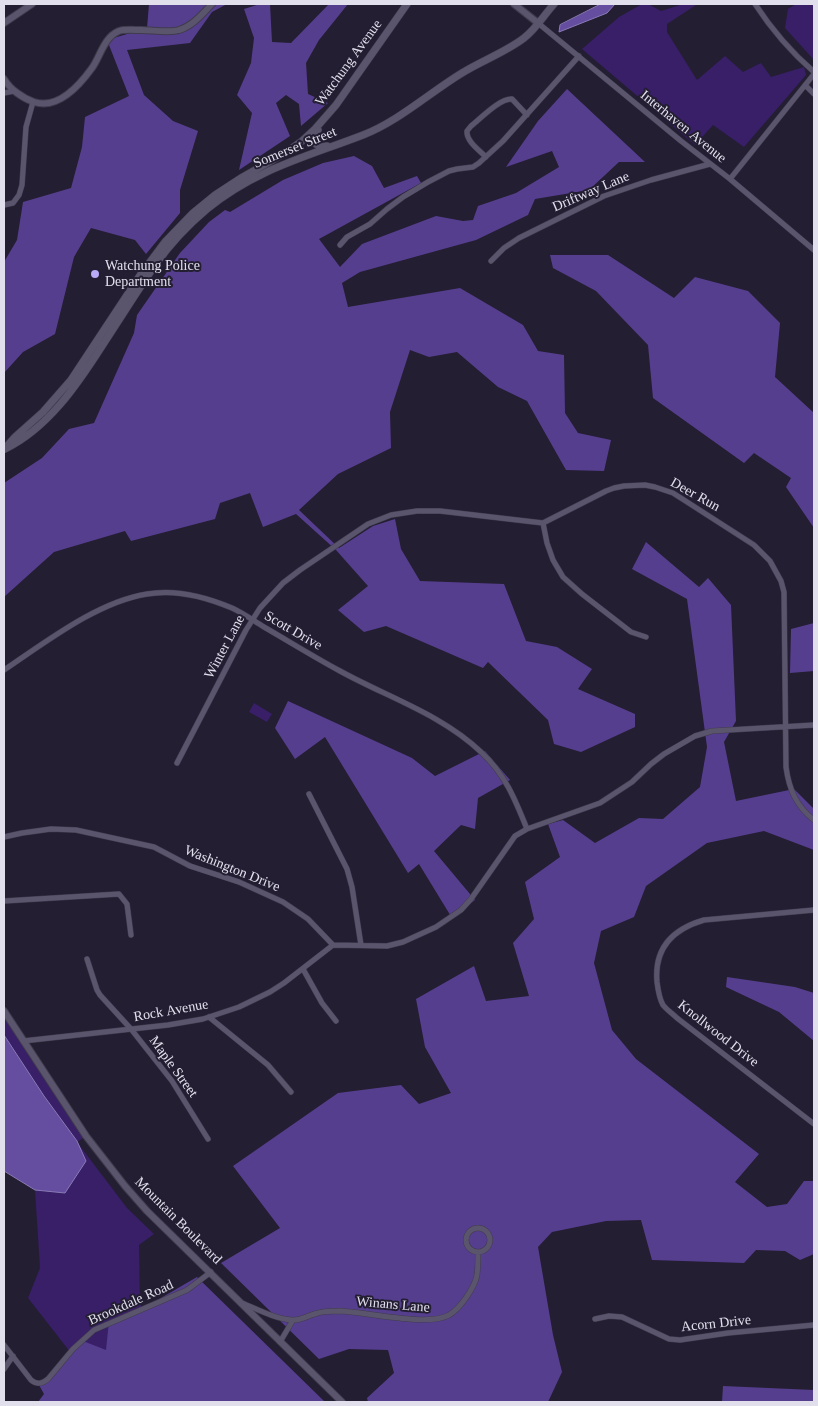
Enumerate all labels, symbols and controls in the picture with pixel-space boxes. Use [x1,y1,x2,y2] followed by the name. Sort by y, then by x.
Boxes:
[312,17,386,109] street label: Watchung Avenue
[637,87,729,167] street label: Interhaven Avenue
[251,124,339,172] street label: Somerset Street
[550,168,632,216] street label: Driftway Lane
[105,258,200,290] place label: Watchung Police Department
[89,268,101,280] marker: Watchung Police Department
[667,475,723,515] street label: Deer Run
[261,608,325,654] street label: Scott Drive
[201,612,249,682] street label: Winter Lane
[182,842,282,896] street label: Washington Drive
[132,996,210,1026] street label: Rock Avenue
[674,997,762,1071] street label: Knollwood Drive
[145,1033,201,1101] street label: Maple Street
[131,1174,225,1268] street label: Mountain Boulevard
[86,1277,176,1329] street label: Brookdale Road
[356,1293,430,1317] street label: Winans Lane
[680,1312,752,1336] street label: Acorn Drive

